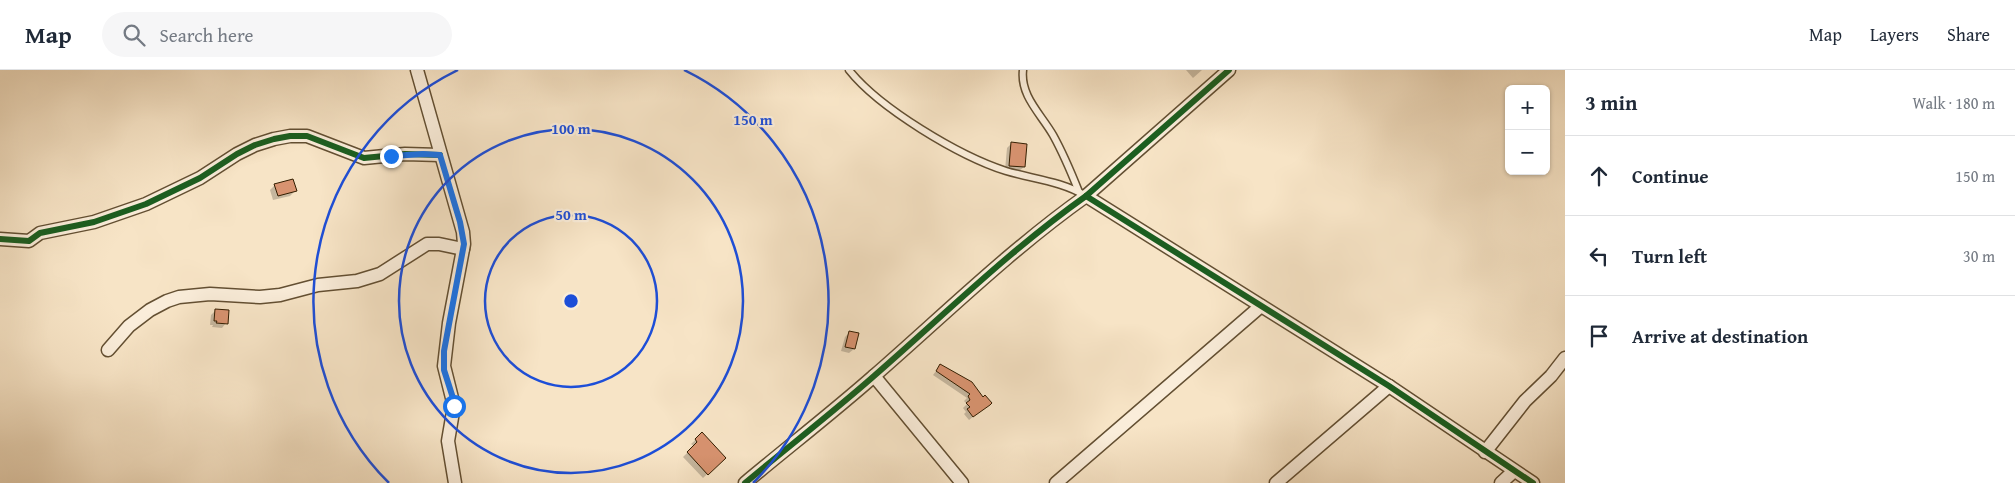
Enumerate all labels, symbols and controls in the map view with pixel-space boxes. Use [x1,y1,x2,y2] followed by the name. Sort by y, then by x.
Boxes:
[102,12,452,57] search box
[25,17,72,52] text: Map
[120,21,148,49] icon: search
[160,21,253,49] text: Search here
[1809,21,1842,48] text: Map
[1870,21,1919,48] text: Layers
[1947,21,1990,48] text: Share
[1505,85,1550,175] map controls
[1505,85,1550,130] button: +
[1585,87,1637,118] text: 3 min
[1912,91,1995,115] text: Walk · 180 m
[733,109,773,130] text: 150 m
[551,118,591,139] text: 100 m
[1505,130,1550,175] button: −
[380,145,403,168] route end
[1585,162,1613,190] icon: ahead
[1632,162,1709,190] text: Continue
[1955,164,1995,188] text: 150 m
[555,204,587,225] text: 50 m
[1585,242,1613,270] icon: left
[1632,242,1707,270] text: Turn left
[1963,244,1995,268] text: 30 m
[562,292,580,310] centre of rings
[1585,322,1613,350] icon: arrive
[1632,322,1808,350] text: Arrive at destination
[443,395,466,418] route start

